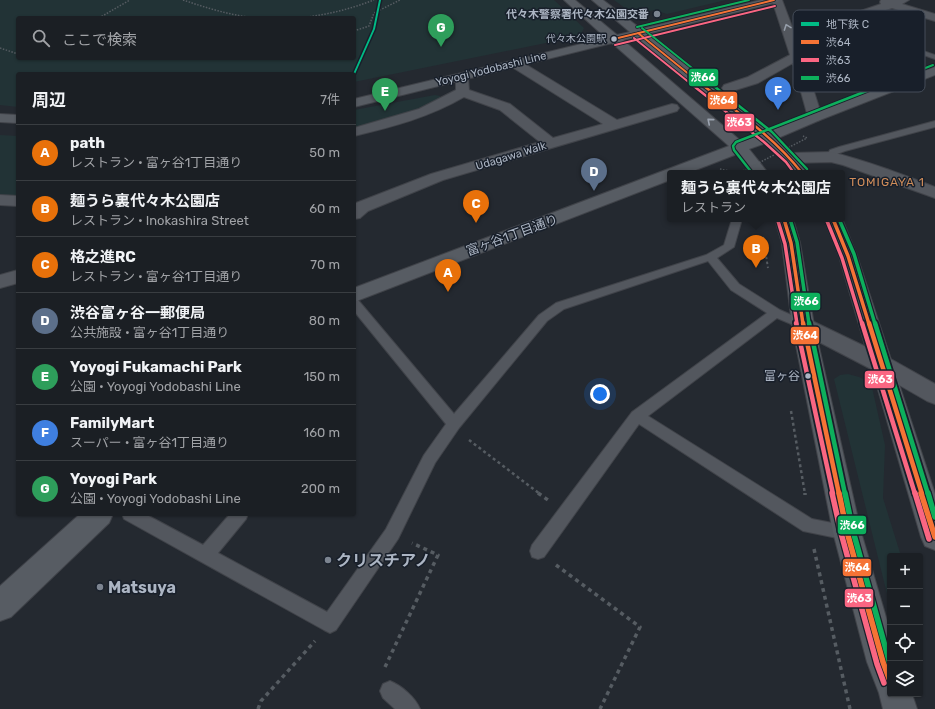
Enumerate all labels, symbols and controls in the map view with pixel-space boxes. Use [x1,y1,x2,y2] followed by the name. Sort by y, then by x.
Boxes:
[506,8,649,21] place label: 代々木警察署代々木公園交番
[652,9,662,19] marker: 代々木警察署代々木公園交番
[793,10,925,92] legend
[428,14,454,47] pin: G
[16,16,356,60] search box
[826,18,869,31] text: 地下鉄 C
[783,23,791,30] one-way arrow
[30,27,52,49] icon: search
[62,31,137,49] text: ここで検索
[546,33,607,45] place label: 代々木公園駅
[609,34,619,44] marker: 代々木公園駅
[826,36,851,49] text: 渋64
[434,49,548,89] street label: Yoyogi Yodobashi Line
[826,54,851,67] text: 渋63
[688,68,719,87] line badge: 渋66
[690,71,716,84] text: 渋66
[826,72,851,85] text: 渋66
[765,77,791,110] pin: F
[372,78,398,111] pin: E
[32,90,66,110] text: 周辺
[707,91,738,110] line badge: 渋64
[320,92,340,107] text: 7件
[709,94,735,107] text: 渋64
[724,113,755,132] line badge: 渋63
[726,116,752,129] text: 渋63
[707,119,715,126] one-way arrow
[70,134,105,152] text: path
[474,139,548,173] street label: Udagawa Walk
[40,145,50,160] text: A
[309,145,340,160] text: 50 m
[70,155,242,170] text: レストラン · 富ヶ谷1丁目通り
[581,158,607,191] pin: D
[667,170,845,222] popup
[849,175,925,189] district label: TOMIGAYA 1
[681,179,831,197] text: 麺うら裏代々木公園店
[463,190,489,223] pin: C
[70,192,220,210] text: 麺うら裏代々木公園店
[681,200,746,215] text: レストラン
[40,201,50,216] text: B
[309,201,340,216] text: 60 m
[464,211,560,259] street label: 富ヶ谷1丁目通り
[70,213,249,228] text: レストラン · Inokashira Street
[743,235,769,268] pin: B
[70,248,136,266] text: 格之進RC
[40,257,50,272] text: C
[310,257,340,272] text: 70 m
[435,259,461,292] pin: A
[70,269,242,284] text: レストラン · 富ヶ谷1丁目通り
[790,292,821,311] line badge: 渋66
[793,295,819,308] text: 渋66
[70,304,205,322] text: 渋谷富ヶ谷一郵便局
[40,313,50,328] text: D
[309,313,340,328] text: 80 m
[70,325,229,340] text: 公共施設 · 富ヶ谷1丁目通り
[790,326,820,345] line badge: 渋64
[792,329,818,342] text: 渋64
[70,358,242,376] text: Yoyogi Fukamachi Park
[41,369,49,384] text: E
[304,369,340,384] text: 150 m
[764,369,800,383] place label: 富ヶ谷
[864,370,895,389] line badge: 渋63
[803,371,813,381] marker: 富ヶ谷
[867,373,893,386] text: 渋63
[70,379,241,394] text: 公園 · Yoyogi Yodobashi Line
[590,384,610,404] your location
[70,414,154,432] text: FamilyMart
[41,425,49,440] text: F
[304,425,340,440] text: 160 m
[70,435,229,450] text: スーパー · 富ヶ谷1丁目通り
[70,470,157,488] text: Yoyogi Park
[40,481,50,496] text: G
[301,481,340,496] text: 200 m
[70,491,241,506] text: 公園 · Yoyogi Yodobashi Line
[837,515,867,535] line badge: 渋66
[839,519,865,532] text: 渋66
[336,551,431,570] place label: クリスチアノ
[887,553,923,697] map controls
[887,553,923,589] button: +
[323,555,333,565] marker: クリスチアノ
[842,558,872,577] line badge: 渋64
[844,561,870,574] text: 渋64
[108,578,176,597] place label: Matsuya
[95,582,105,592] marker: Matsuya
[844,588,874,608] line badge: 渋63
[887,589,923,625] button: −
[846,592,872,605] text: 渋63
[887,625,923,661] button: locate
[887,661,923,697] button: layers

